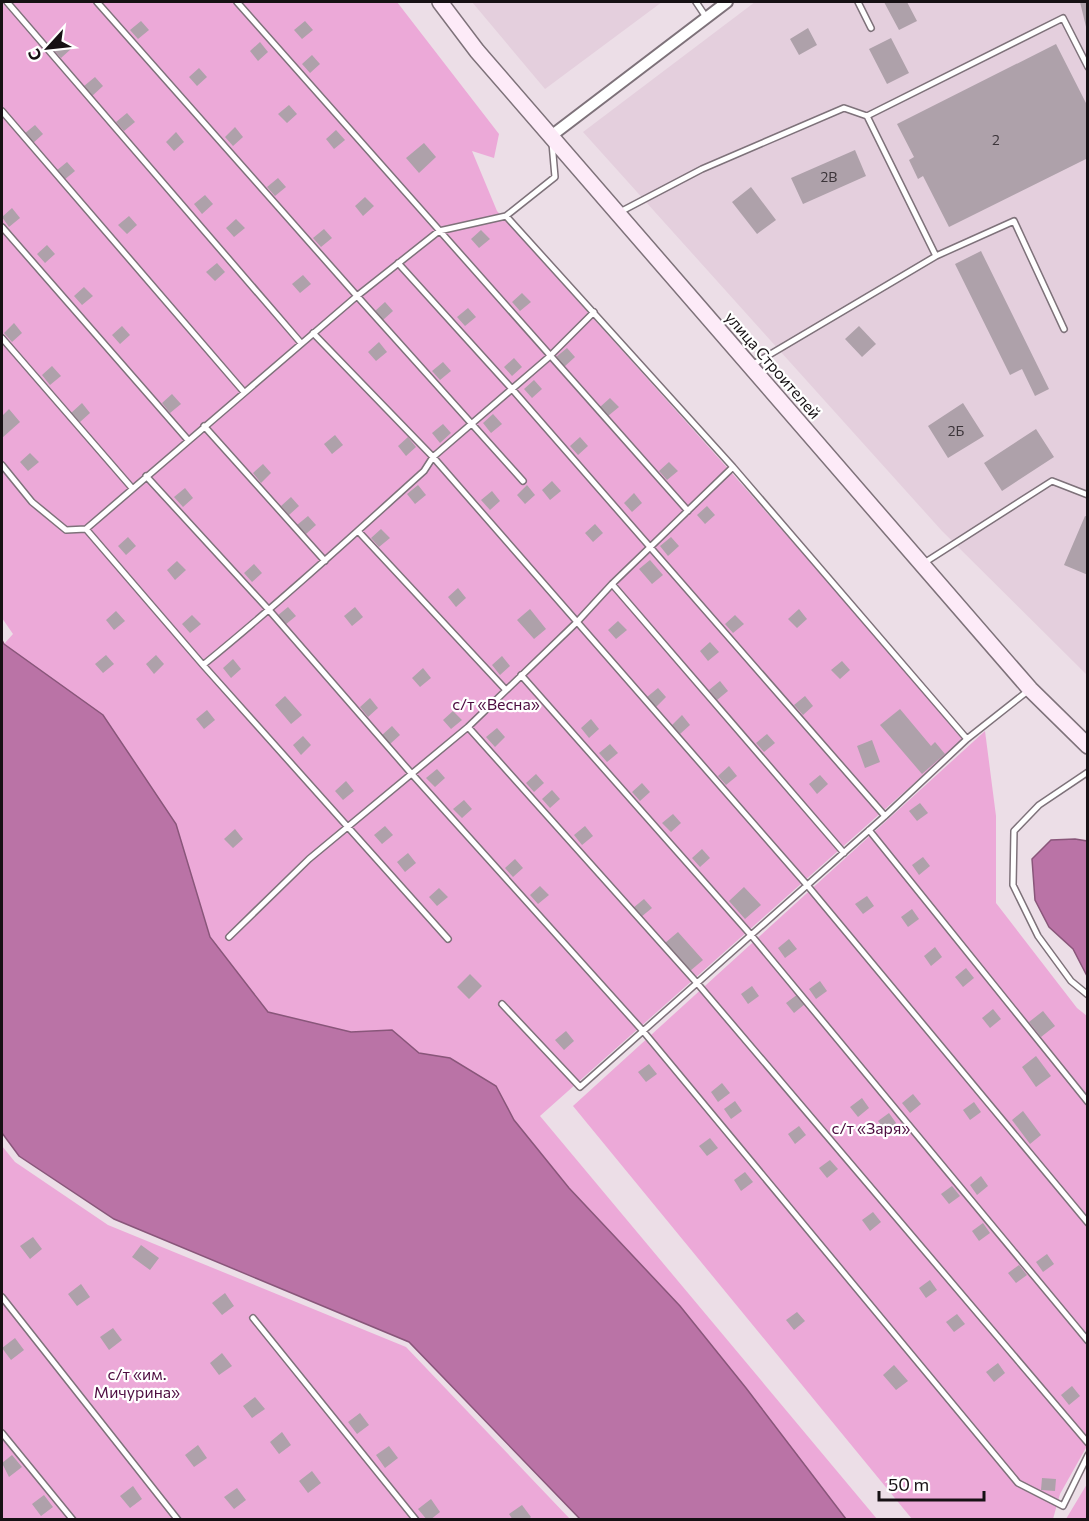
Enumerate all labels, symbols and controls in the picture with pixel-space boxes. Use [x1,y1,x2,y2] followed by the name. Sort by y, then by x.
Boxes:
[18,18,78,78] north arrow
[23,46,45,64] text: С
[992,131,1000,148] house number: 2
[821,168,837,185] house number: 2В
[722,307,825,422] street label: улица Строителей
[948,422,964,439] house number: 2Б
[452,694,540,713] park label: с/т «Весна»
[832,1118,910,1137] park label: с/т «Заря»
[94,1364,180,1401] park label: с/т «им. Мичурина»
[879,1464,984,1502] scale bar
[888,1473,929,1495] text: 50 m

